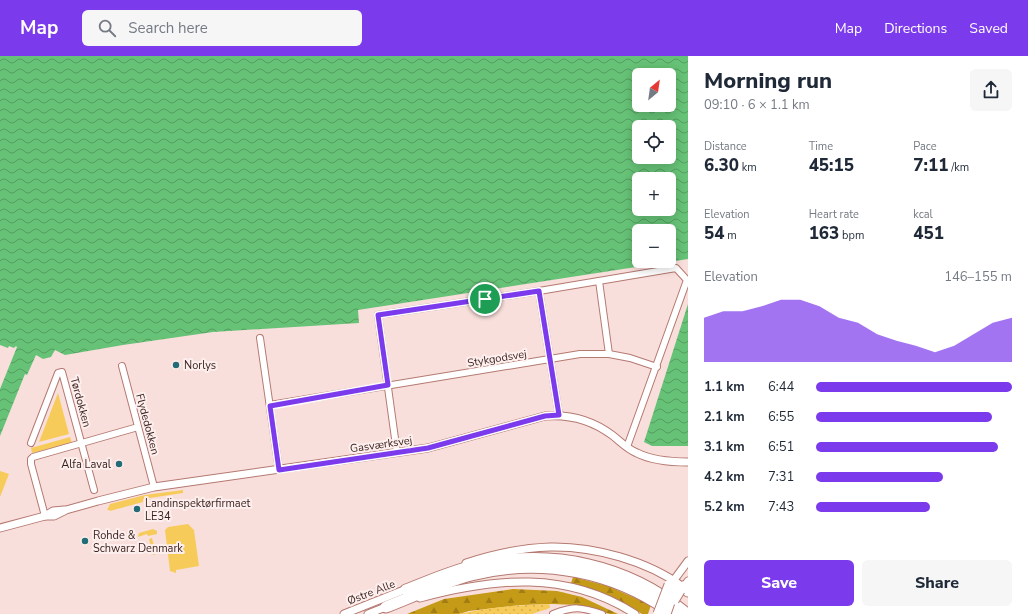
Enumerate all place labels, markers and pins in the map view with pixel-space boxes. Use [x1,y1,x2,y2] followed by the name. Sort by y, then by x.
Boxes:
[468,282,502,316] pin
[184,358,216,373] place label: Norlys
[171,360,181,370] marker: Norlys
[61,457,112,472] place label: Alfa Laval
[114,459,124,469] marker: Alfa Laval
[145,496,251,524] place label: Landinspektørfirmaet LE34
[132,504,142,514] marker: Landinspektørfirmaet LE34
[93,528,183,556] place label: Rohde & Schwarz Denmark
[80,536,90,546] marker: Rohde & Schwarz Denmark

